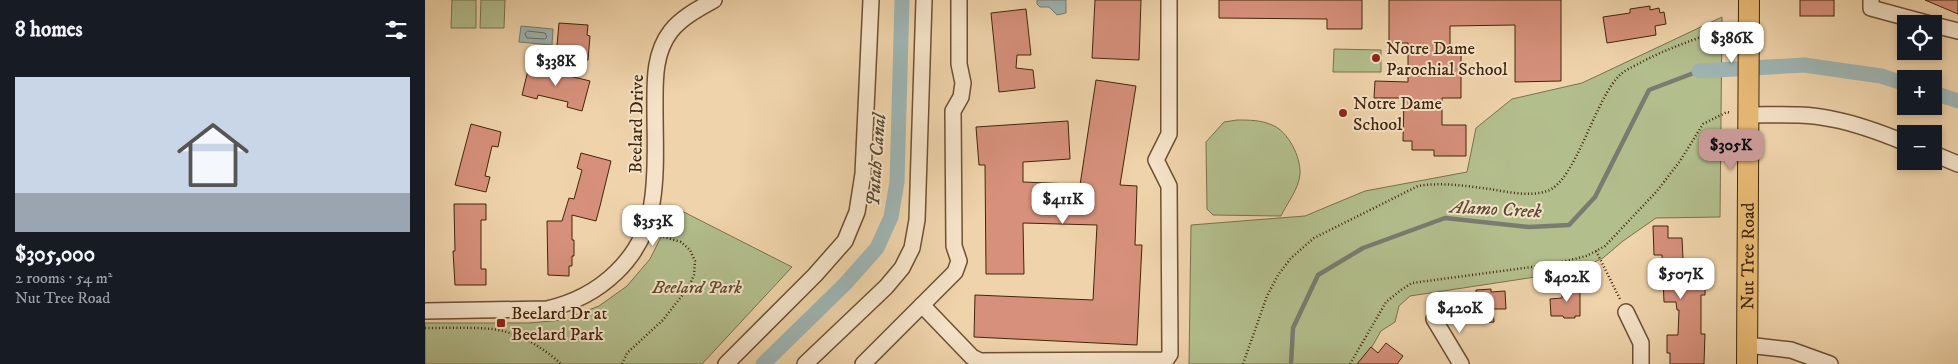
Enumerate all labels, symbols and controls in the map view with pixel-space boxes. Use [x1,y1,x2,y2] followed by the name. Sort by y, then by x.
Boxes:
[1897,15,1942,170] map controls
[1897,15,1942,60] button: locate
[382,16,410,44] icon: filters
[15,17,83,43] text: 8 homes
[1697,22,1767,64] pin: $386K
[1711,28,1753,48] text: $386K
[1386,38,1508,81] place label: Notre Dame Parochial School
[521,44,591,87] pin: $338K
[536,51,576,71] text: $338K
[1370,52,1382,64] marker: Notre Dame Parochial School
[1897,70,1942,115] button: +
[625,74,649,174] street label: Beelard Drive
[1353,93,1442,136] place label: Notre Dame School
[1337,107,1349,119] marker: Notre Dame School
[168,110,258,200] icon: home
[862,111,891,207] water label: Putah Canal
[1897,125,1942,170] button: −
[1696,128,1766,171] pin: $305K
[1710,135,1752,155] text: $305K
[1028,182,1098,225] pin: $411K
[1043,189,1083,209] text: $411K
[1448,196,1542,223] water label: Alamo Creek
[1737,202,1760,310] street label: Nut Tree Road
[618,204,688,247] pin: $353K
[633,211,673,231] text: $353K
[15,242,95,268] text: $305,000
[1646,258,1716,300] pin: $507K
[1532,260,1602,303] pin: $402K
[1659,264,1703,284] text: $507K
[1544,267,1590,287] text: $402K
[15,268,112,288] text: 2 rooms · 54 m²
[651,277,742,299] park label: Beelard Park
[15,288,110,308] text: Nut Tree Road
[1425,292,1495,334] pin: $420K
[1437,298,1483,318] text: $420K
[511,303,607,346] place label: Beelard Dr at Beelard Park
[495,317,507,329] marker: Beelard Dr at Beelard Park

